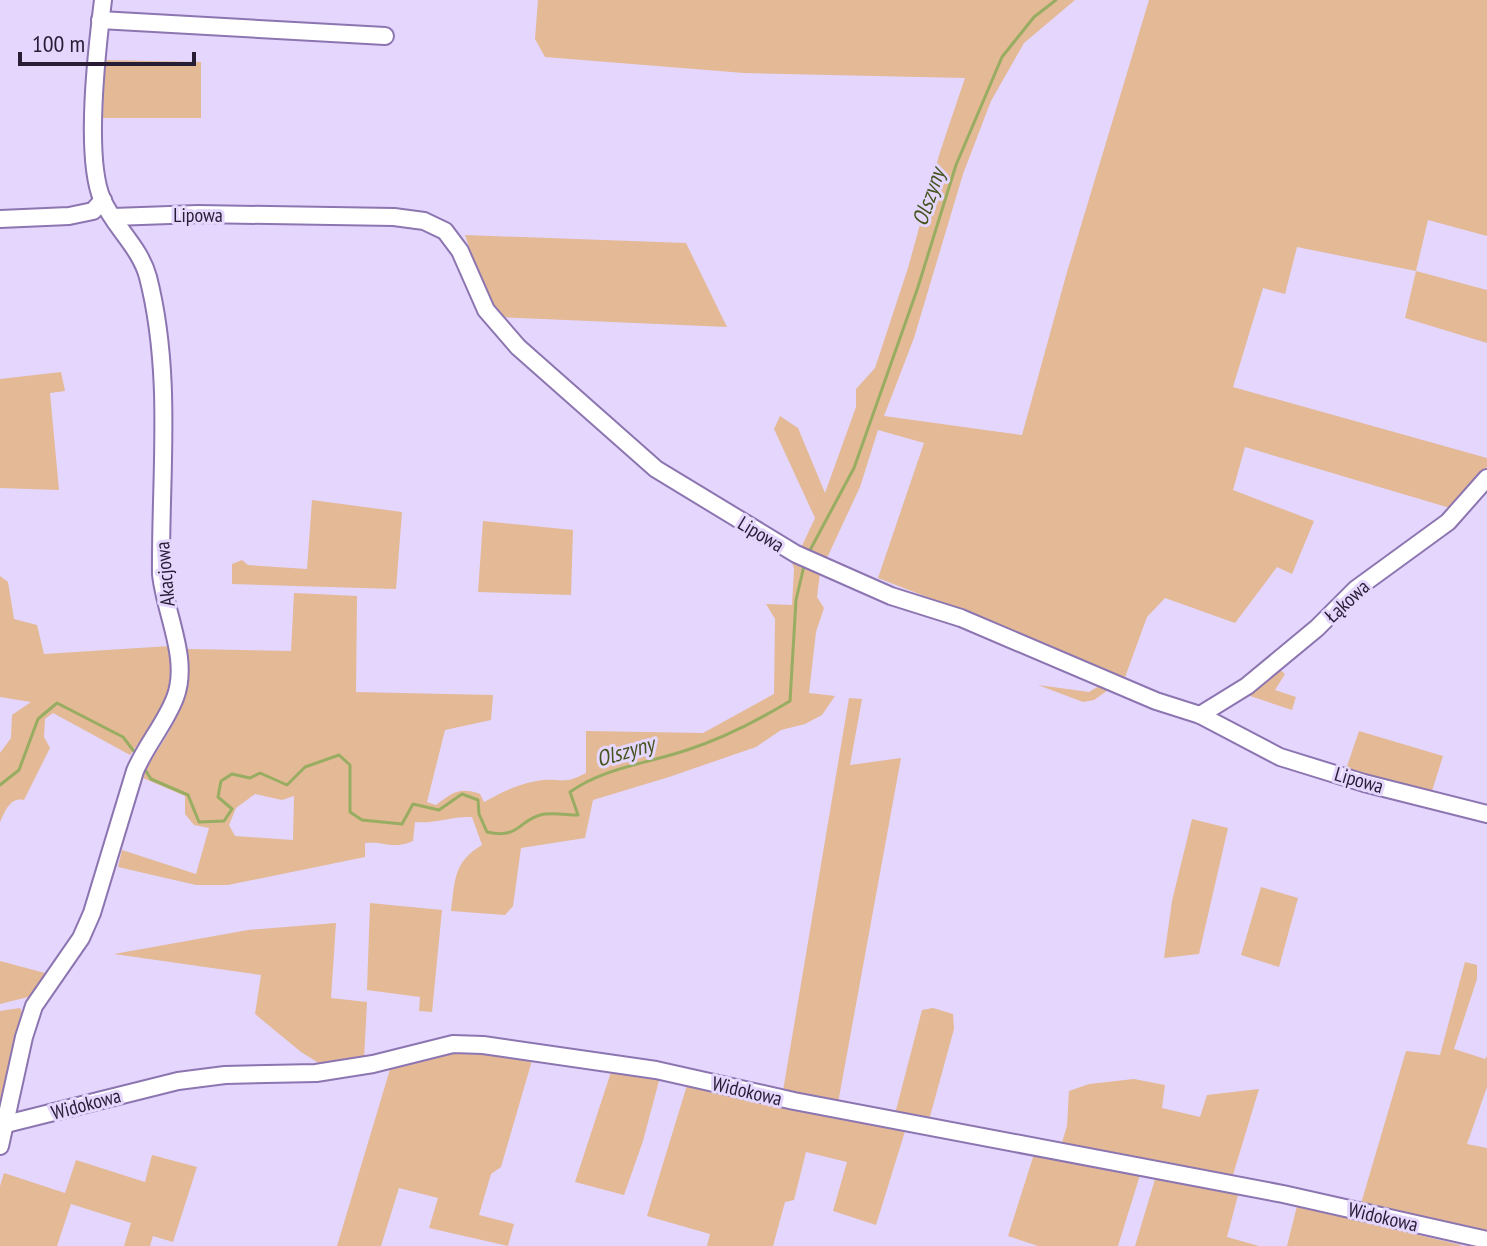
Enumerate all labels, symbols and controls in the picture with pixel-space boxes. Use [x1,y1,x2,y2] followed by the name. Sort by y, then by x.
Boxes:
[20,16,194,66] scale bar
[32,28,85,59] text: 100 m
[905,162,952,229] water label: Olszyny
[173,202,223,228] street label: Lipowa
[733,510,789,558] street label: Lipowa
[149,541,181,607] street label: Akacjowa
[1319,574,1375,628] street label: Łąkowa
[593,729,660,773] water label: Olszyny
[1332,761,1386,799] street label: Lipowa
[710,1070,784,1112] street label: Widokowa
[48,1082,124,1126] street label: Widokowa
[1346,1196,1420,1238] street label: Widokowa

